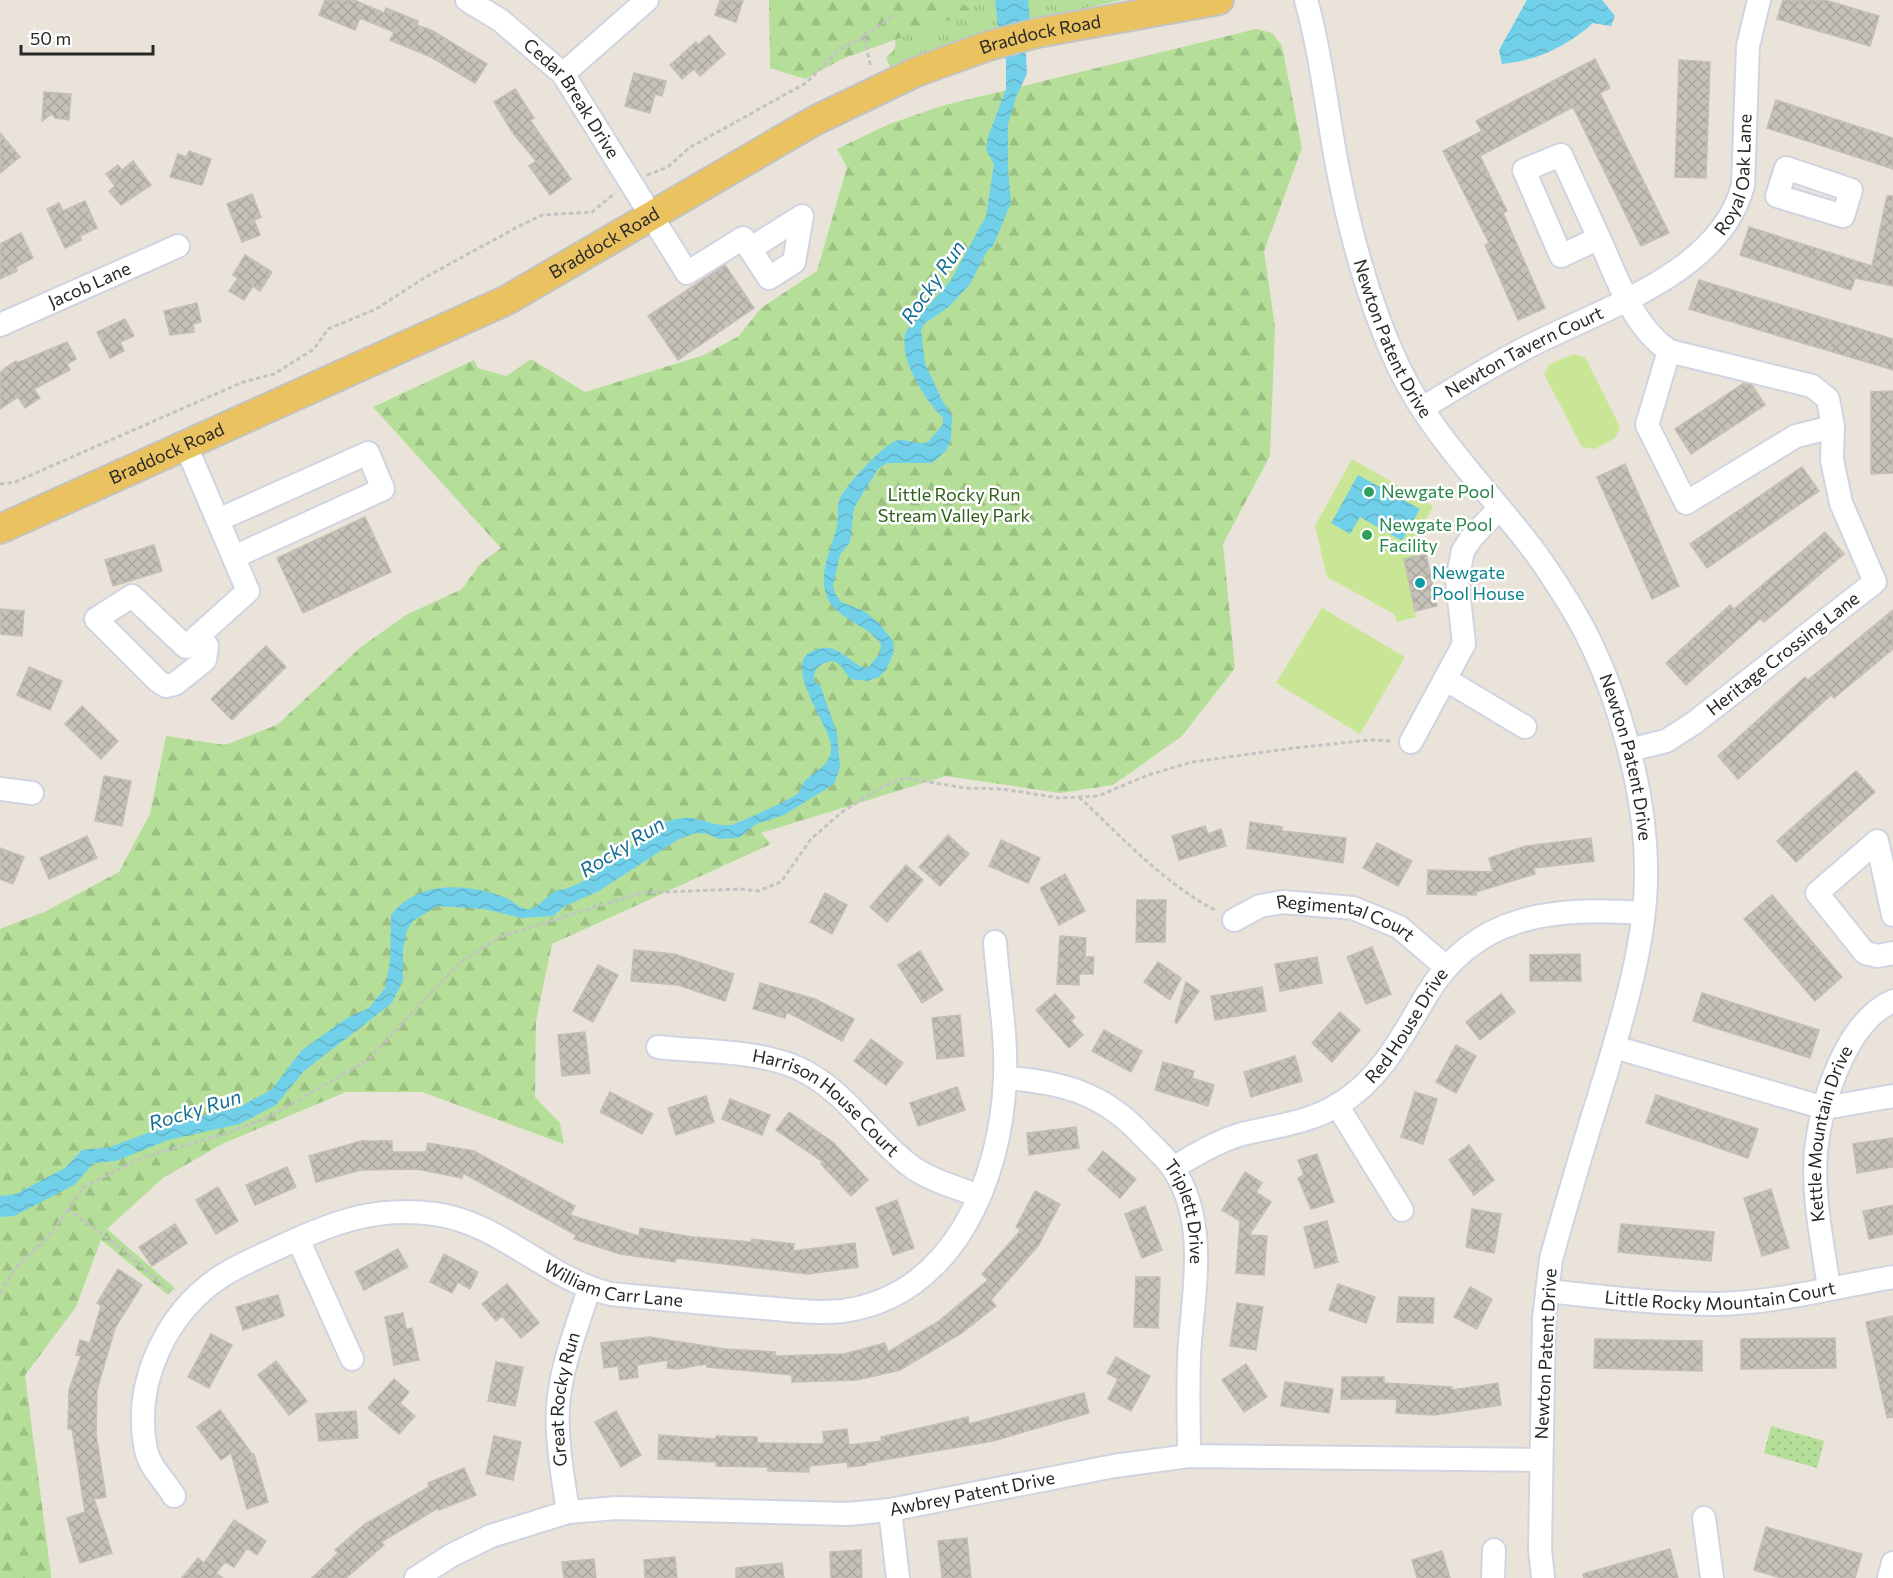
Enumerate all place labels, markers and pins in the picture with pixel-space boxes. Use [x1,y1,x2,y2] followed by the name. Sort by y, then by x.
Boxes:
[1381,480,1495,502] place label: Newgate Pool
[1362,485,1376,499] marker: Newgate Pool
[1379,513,1493,556] place label: Newgate Pool Facility
[1360,528,1374,542] marker: Newgate Pool Facility
[1432,561,1525,604] place label: Newgate Pool House
[1413,576,1427,590] marker: Newgate Pool House

